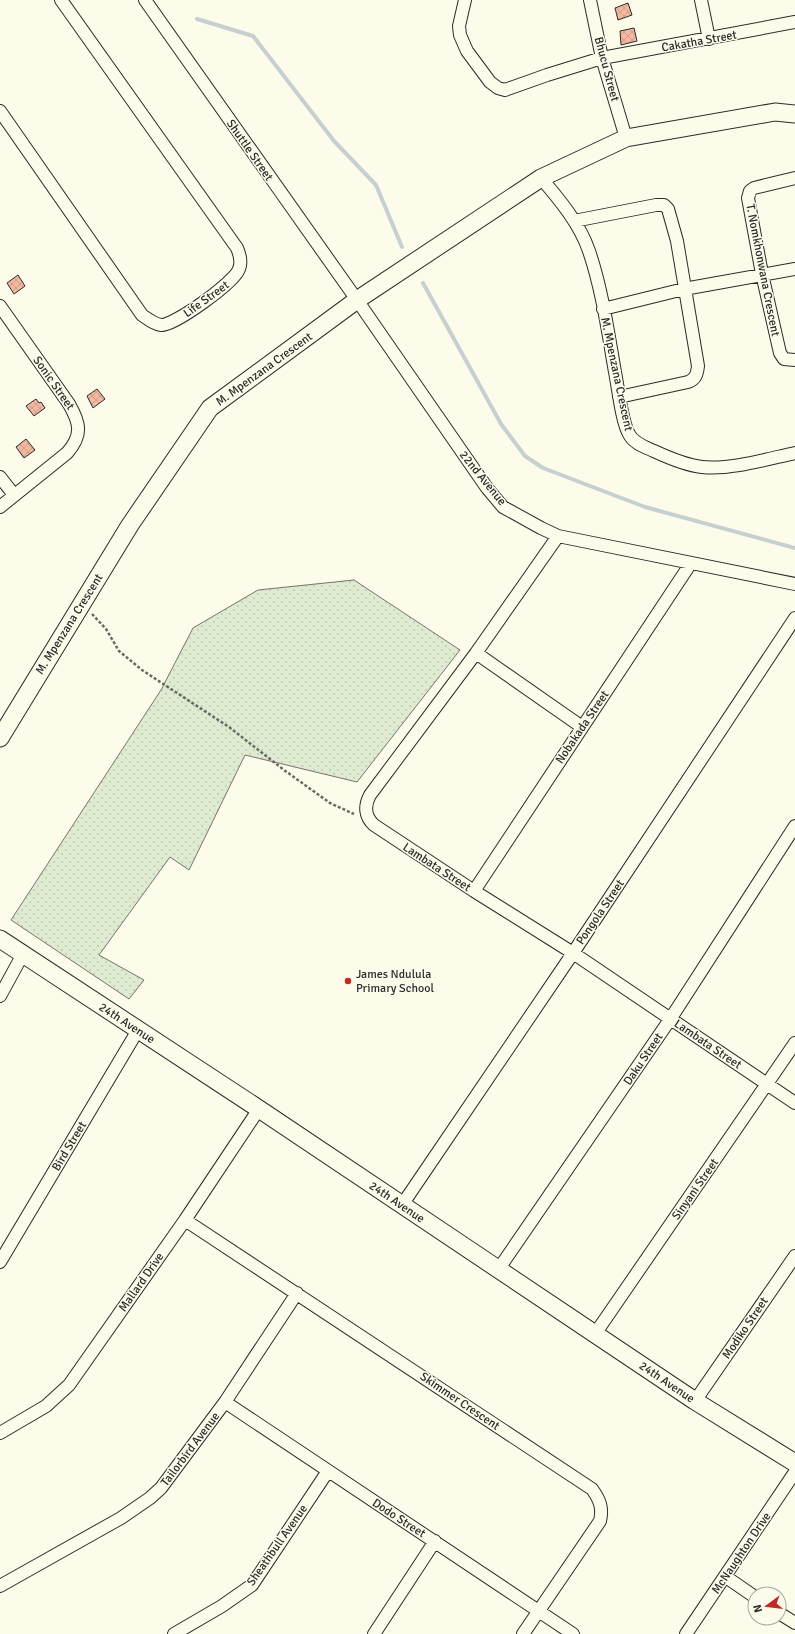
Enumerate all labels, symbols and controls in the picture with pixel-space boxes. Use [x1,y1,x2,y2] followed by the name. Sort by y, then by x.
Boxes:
[660,28,738,55] street label: Cakatha Street
[591,35,622,103] street label: Bhucu Street
[223,117,276,184] street label: Shuttle Street
[742,203,783,338] street label: T. Nomkhonwana Crescent
[180,278,232,321] street label: Life Street
[597,316,636,432] street label: M. Mpenzana Crescent
[213,329,316,410] street label: M. Mpenzana Crescent
[30,353,78,413] street label: Sonic Street
[456,448,509,509] street label: 22nd Avenue
[32,571,106,677] street label: M. Mpenzana Crescent
[552,688,612,767] street label: Nobakada Street
[400,840,474,895] street label: Lambata Street
[573,877,628,948] street label: Pongola Street
[356,967,434,996] place label: James Ndulula Primary School
[343,976,353,986] marker: James Ndulula Primary School
[96,1000,158,1047] street label: 24th Avenue
[671,1016,744,1073] street label: Lambata Street
[620,1030,666,1088] street label: Daku Street
[49,1119,90,1174] street label: Bird Street
[669,1156,722,1223] street label: Sinyani Street
[366,1178,427,1226] street label: 24th Avenue
[115,1250,167,1315] street label: Mallard Drive
[719,1294,772,1362] street label: Modiko Street
[636,1358,697,1406] street label: 24th Avenue
[417,1369,503,1434] street label: Skimmer Crescent
[158,1409,223,1489] street label: Tailorbird Avenue
[369,1496,428,1541] street label: Dodo Street
[244,1502,311,1589] street label: Sheathbull Avenue
[709,1510,774,1597] street label: McNaughton Drive
[747,1586,787,1626] north arrow
[751,1603,765,1614] text: N

